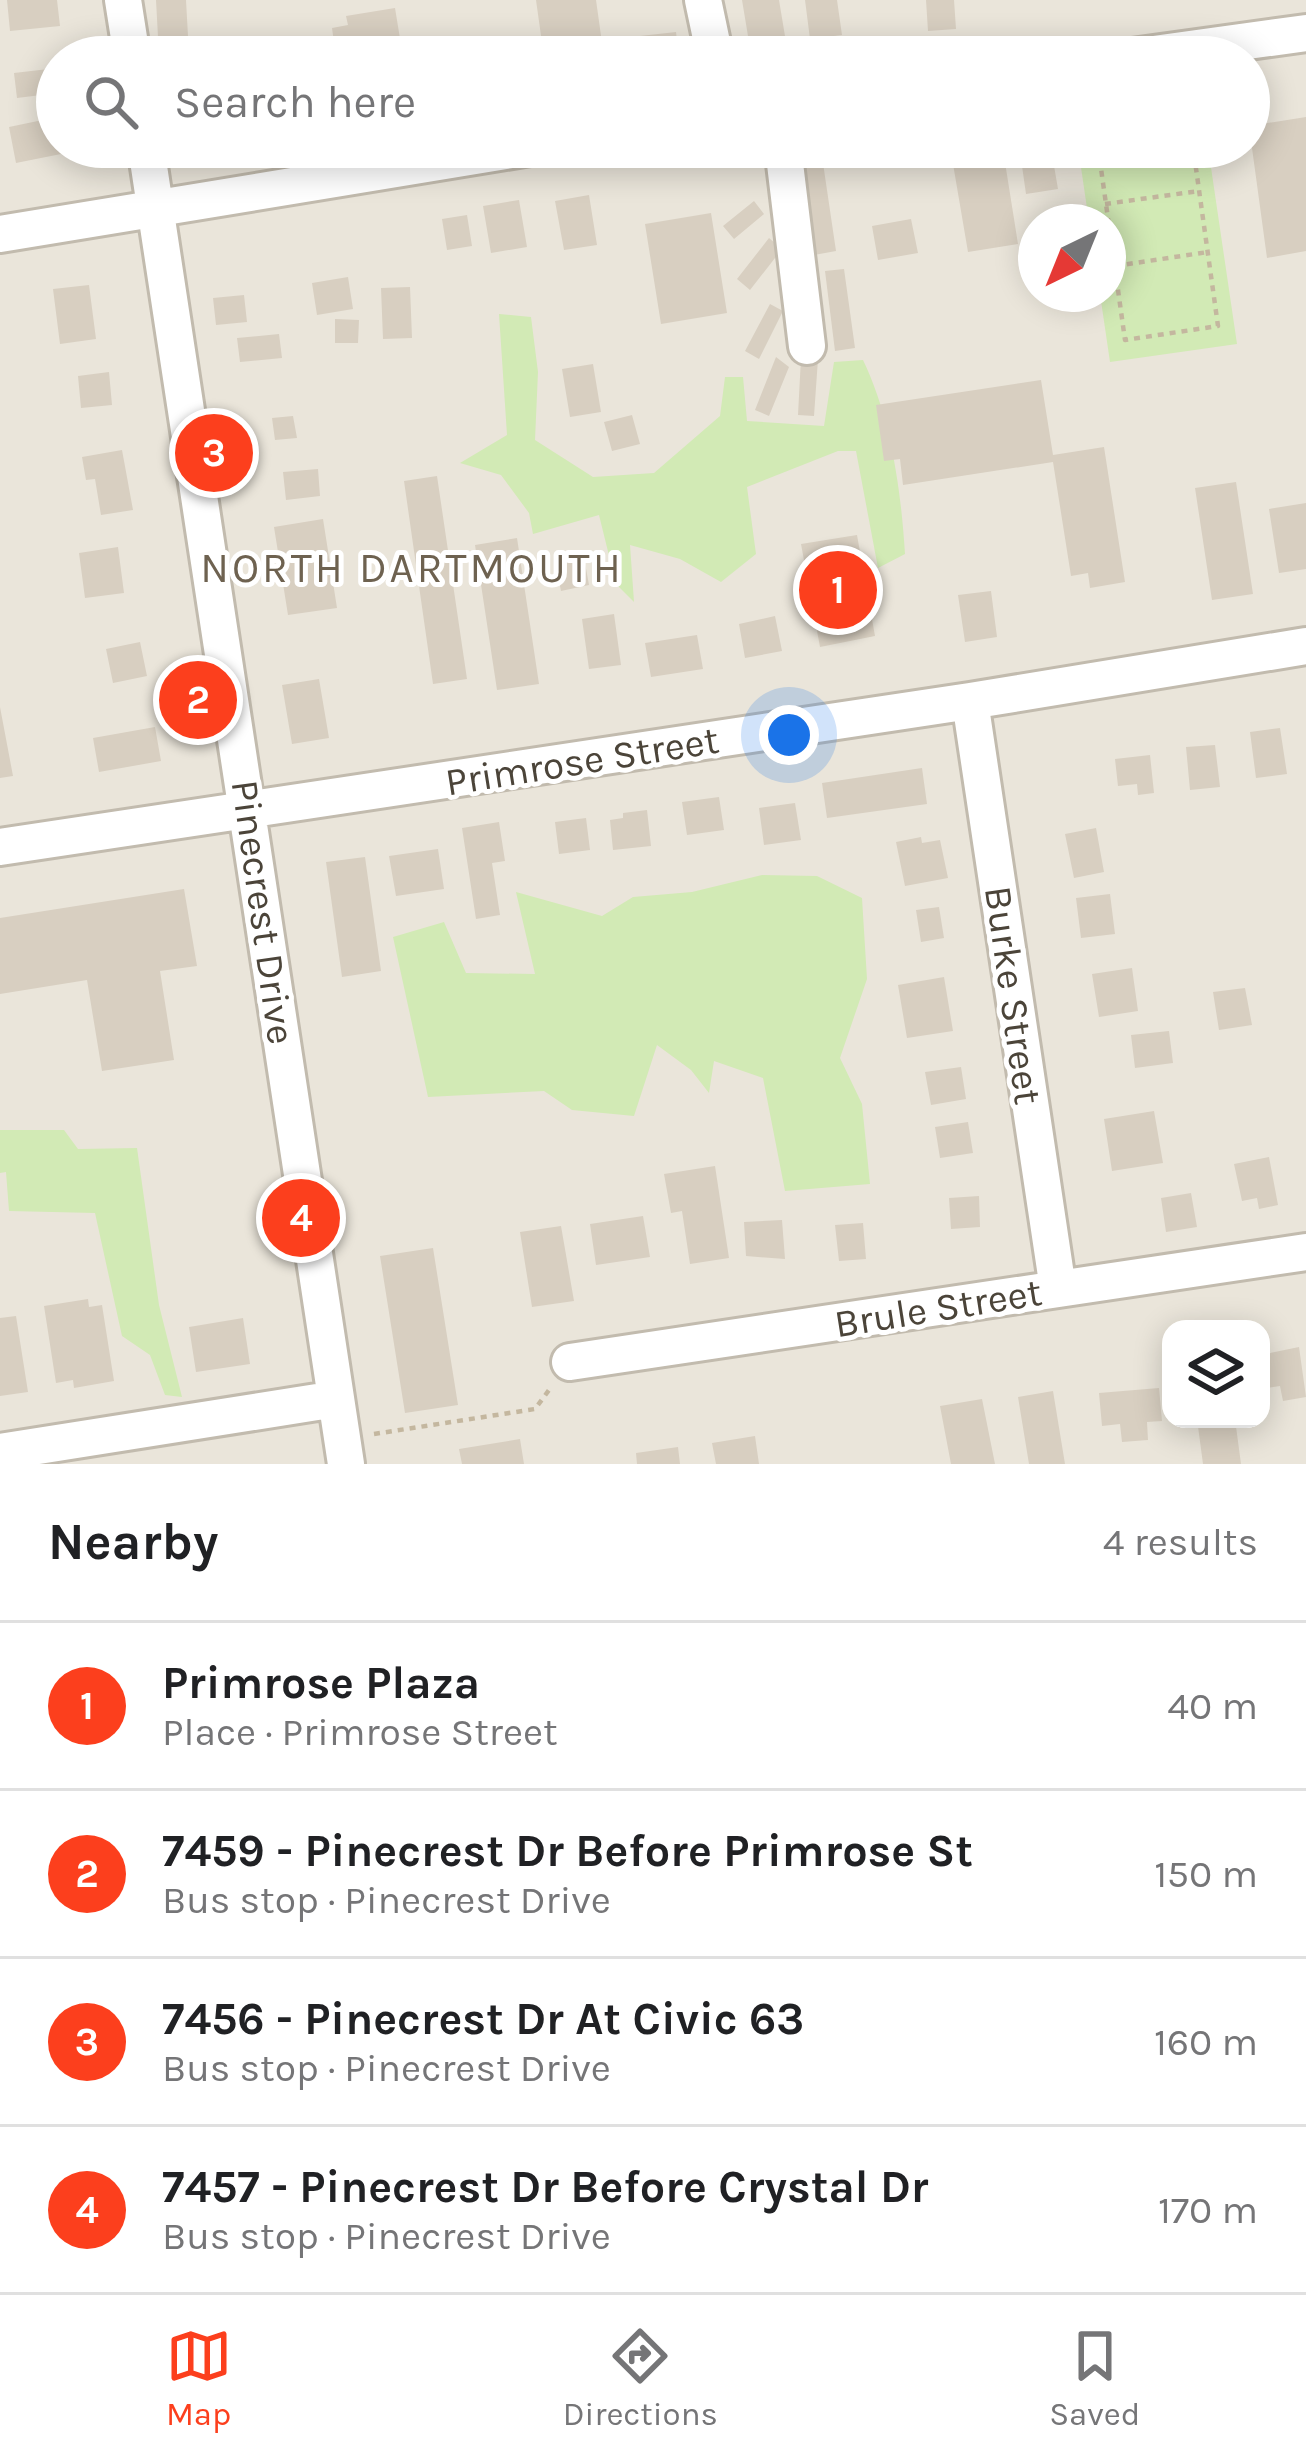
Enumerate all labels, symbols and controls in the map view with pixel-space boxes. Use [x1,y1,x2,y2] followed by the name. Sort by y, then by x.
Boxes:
[36,36,1270,168] search box
[78,69,144,135] icon: search
[174,76,416,128] text: Search here
[1018,204,1126,312] north arrow
[175,408,253,498] pin: 3
[200,543,624,593] district label: NORTH DARTMOUTH
[799,545,877,635] pin: 1
[159,655,237,745] pin: 2
[759,705,819,765] your location
[442,717,722,805] street label: Primrose Street
[222,777,304,1047] street label: Pinecrest Drive
[975,883,1051,1107] street label: Burke Street
[262,1173,340,1263] pin: 4
[831,1269,1045,1347] street label: Brule Street
[1162,1320,1270,1428] map controls
[1162,1320,1270,1428] button: layers
[48,1512,218,1572] text: Nearby
[1103,1519,1258,1565] text: 4 results
[162,1657,480,1709] text: Primrose Plaza
[80,1683,94,1729] text: 1
[1167,1683,1258,1729] text: 40 m
[162,1709,558,1755] text: Place · Primrose Street
[162,1825,973,1877] text: 7459 - Pinecrest Dr Before Primrose St
[75,1851,99,1897] text: 2
[1154,1851,1258,1897] text: 150 m
[162,1877,611,1923] text: Bus stop · Pinecrest Drive
[162,1993,804,2045] text: 7456 - Pinecrest Dr At Civic 63
[75,2019,99,2065] text: 3
[1154,2019,1258,2065] text: 160 m
[162,2045,611,2091] text: Bus stop · Pinecrest Drive
[162,2161,928,2213] text: 7457 - Pinecrest Dr Before Crystal Dr
[75,2187,99,2233] text: 4
[1158,2187,1258,2233] text: 170 m
[162,2213,611,2259] text: Bus stop · Pinecrest Drive
[166,2323,232,2433] tab: Map
[563,2323,718,2433] tab: Directions
[1049,2323,1140,2433] tab: Saved

